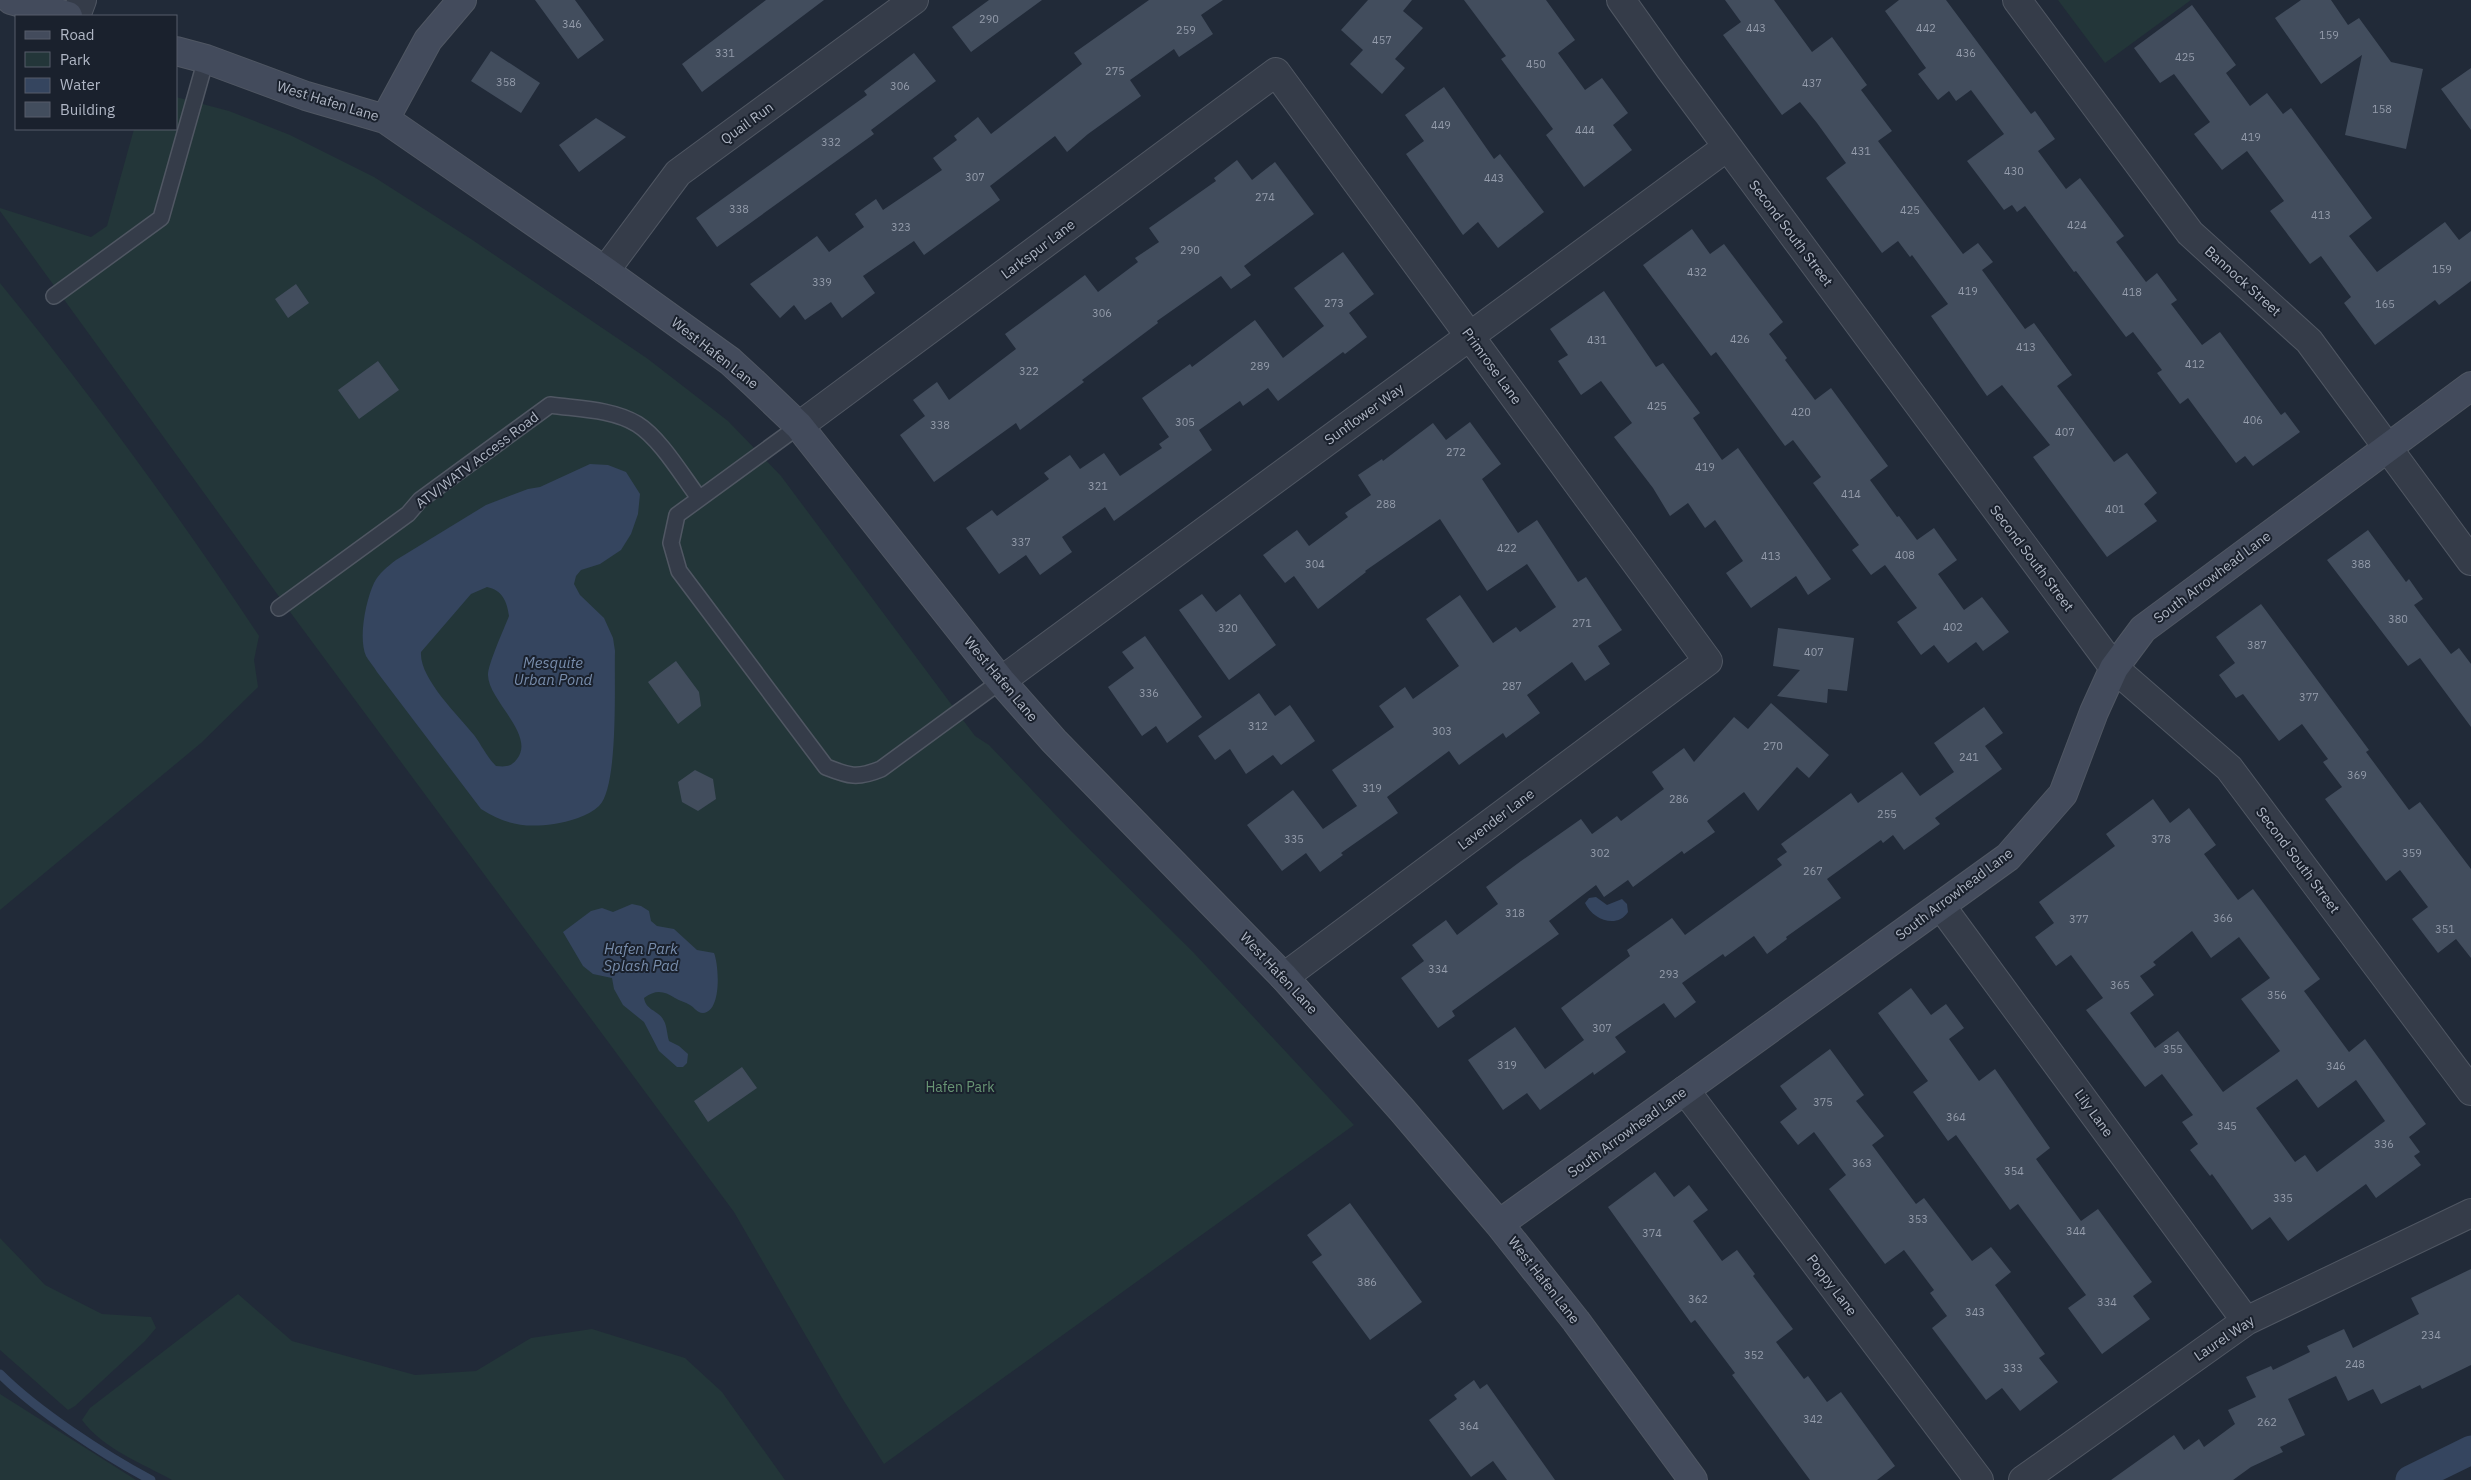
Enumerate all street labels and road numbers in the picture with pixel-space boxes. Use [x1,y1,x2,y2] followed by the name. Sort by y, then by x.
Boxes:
[275,77,382,125] street label: West Hafen Lane
[717,98,777,148] street label: Quail Run
[1745,176,1837,290] street label: Second South Street
[997,215,1079,283] street label: Larkspur Lane
[2201,242,2285,320] street label: Bannock Street
[668,313,762,393] street label: West Hafen Lane
[1458,324,1526,408] street label: Primrose Lane
[1321,379,1407,449] street label: Sunflower Way
[412,408,542,512] street label: ATV/WATV Access Road
[1986,501,2078,615] street label: Second South Street
[2150,527,2275,627] street label: South Arrowhead Lane
[960,633,1042,726] street label: West Hafen Lane
[1454,784,1538,854] street label: Lavender Lane
[2252,803,2344,917] street label: Second South Street
[1892,844,2017,944] street label: South Arrowhead Lane
[1236,928,1322,1018] street label: West Hafen Lane
[1564,1083,1690,1181] street label: South Arrowhead Lane
[2071,1086,2118,1141] street label: Lily Lane
[1504,1233,1584,1327] street label: West Hafen Lane
[1803,1251,1861,1320] street label: Poppy Lane
[2190,1311,2258,1365] street label: Laurel Way

